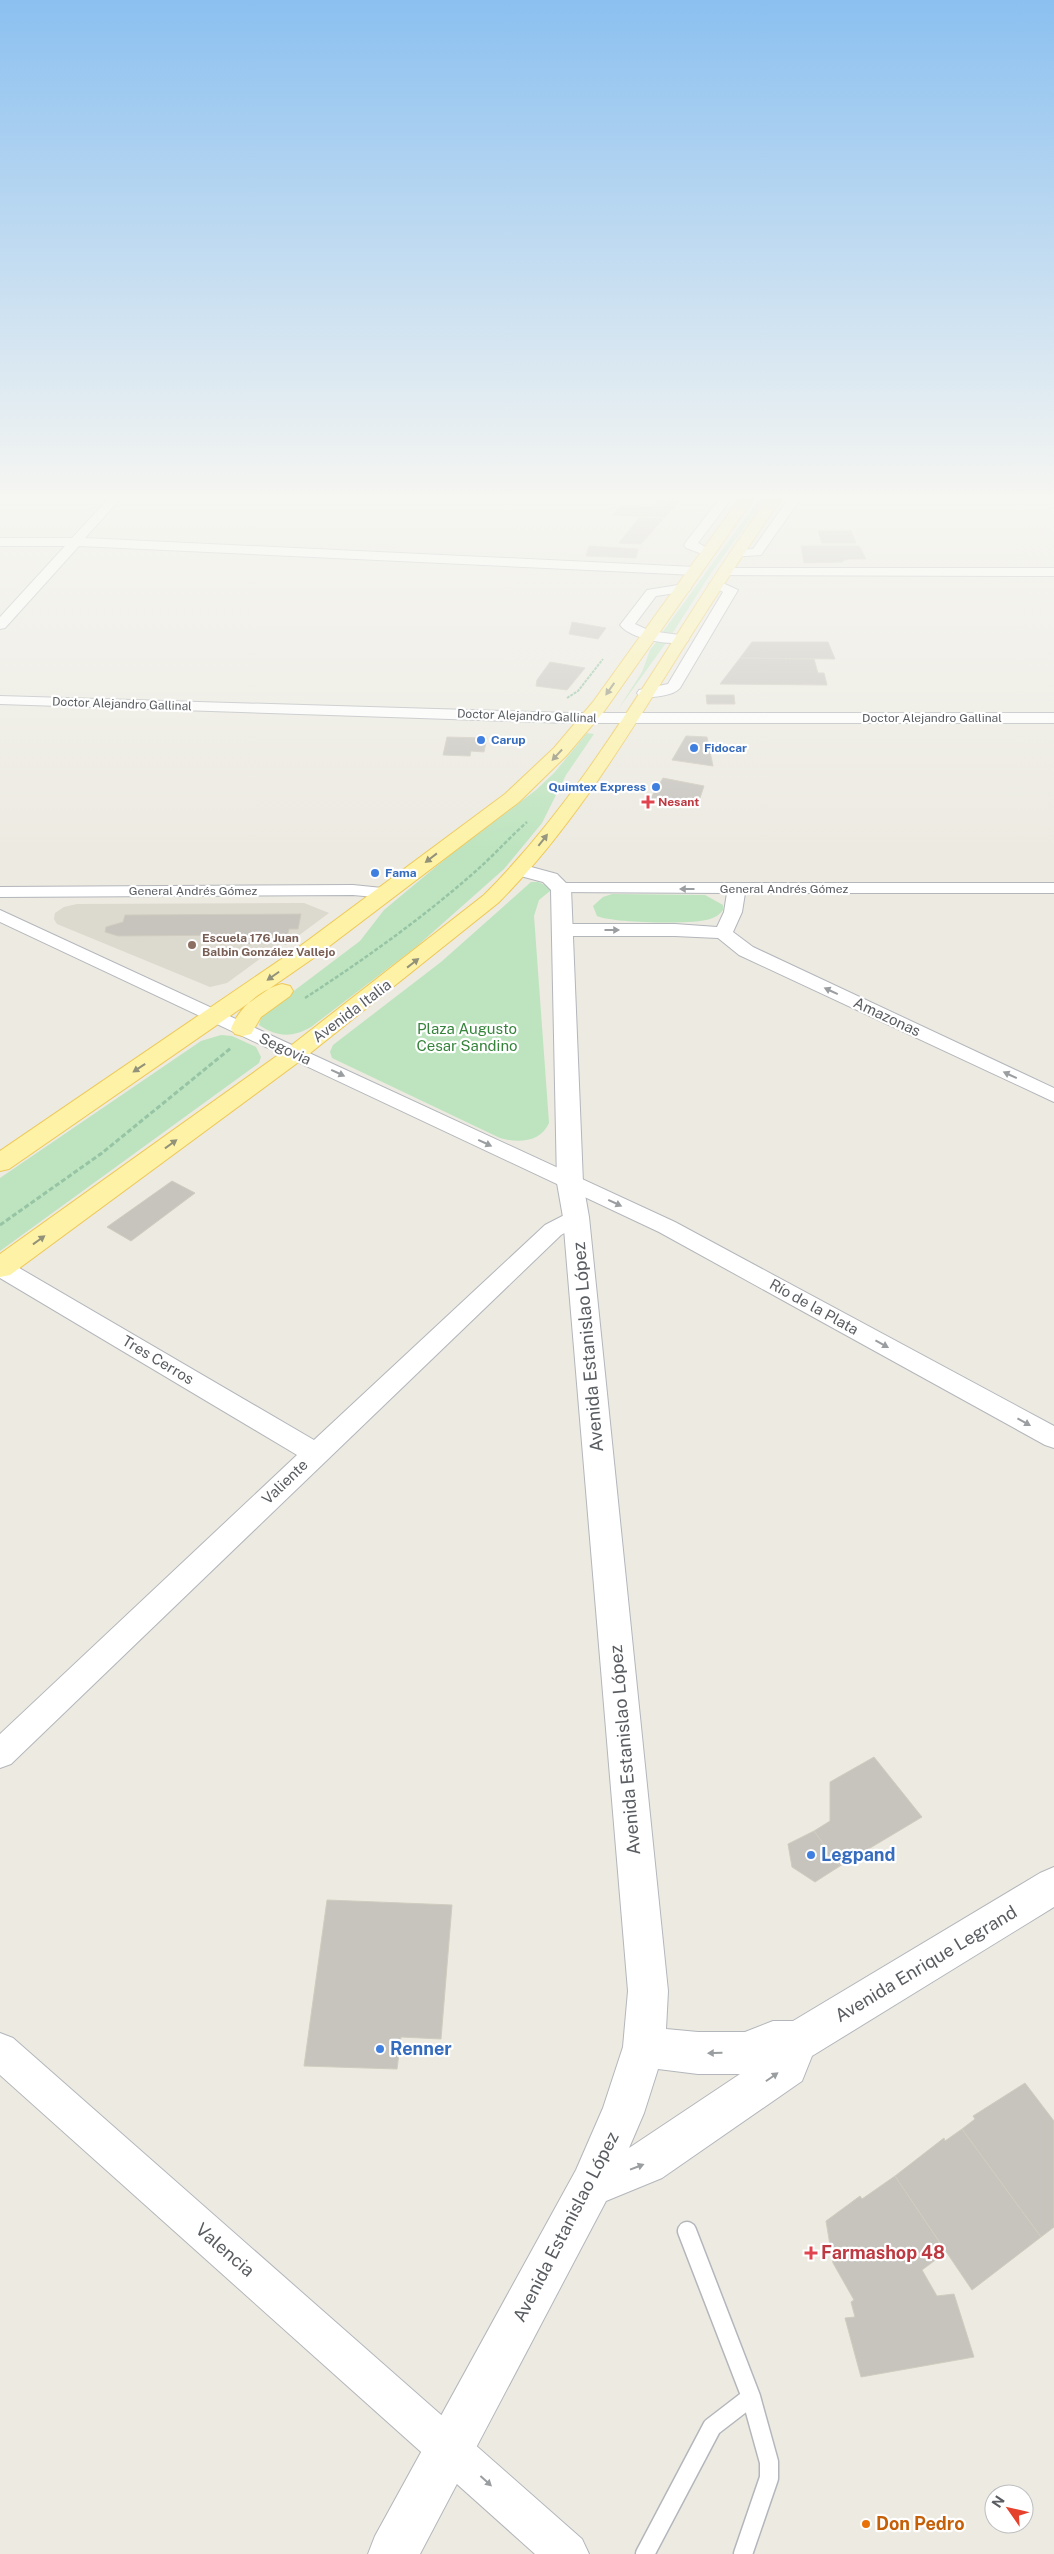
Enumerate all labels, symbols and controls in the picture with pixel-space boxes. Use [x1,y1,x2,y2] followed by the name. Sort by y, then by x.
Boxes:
[605,683,615,696] one-way arrow
[52,695,192,713] street label: Doctor Alejandro Gallinal
[457,707,597,725] street label: Doctor Alejandro Gallinal
[862,711,1002,725] street label: Doctor Alejandro Gallinal
[491,733,526,747] place label: Carup
[475,734,487,746] marker: Carup
[704,741,747,755] place label: Fidocar
[688,742,700,754] marker: Fidocar
[551,749,563,761] one-way arrow
[548,780,646,794] place label: Quimtex Express
[650,781,662,793] marker: Quimtex Express
[658,795,699,809] place label: Nesant
[642,796,654,808] marker: Nesant
[538,834,549,847] one-way arrow
[424,853,438,863] one-way arrow
[385,866,417,880] place label: Fama
[369,867,381,879] marker: Fama
[720,882,848,896] street label: General Andrés Gómez
[129,884,257,898] street label: General Andrés Gómez
[679,885,695,893] one-way arrow
[604,926,620,934] one-way arrow
[202,931,335,959] place label: Escuela 176 Juan Balbin González Vallejo
[186,939,198,951] marker: Escuela 176 Juan Balbin González Vallejo
[406,958,420,968] one-way arrow
[266,971,280,981] one-way arrow
[309,976,394,1046] street label: Avenida Italia
[824,986,838,994] one-way arrow
[851,994,923,1039] street label: Amazonas
[416,1020,518,1054] park label: Plaza Augusto Cesar Sandino
[256,1029,314,1068] street label: Segovia
[132,1063,146,1073] one-way arrow
[331,1070,345,1078] one-way arrow
[1003,1071,1017,1079] one-way arrow
[164,1139,178,1149] one-way arrow
[478,1139,492,1147] one-way arrow
[607,1198,622,1207] one-way arrow
[32,1235,46,1245] one-way arrow
[568,1241,607,1453] street label: Avenida Estanislao López
[767,1275,862,1338] street label: Río de la Plata
[119,1332,197,1388] street label: Tres Cerros
[874,1340,889,1348] one-way arrow
[1017,1418,1032,1426] one-way arrow
[258,1456,311,1508] street label: Valiente
[605,1644,644,1856] street label: Avenida Estanislao López
[821,1844,896,1865] place label: Legpand
[805,1849,817,1861] marker: Legpand
[831,1901,1020,2026] street label: Avenida Enrique Legrand
[390,2038,452,2059] place label: Renner
[374,2043,386,2055] marker: Renner
[707,2049,723,2057] one-way arrow
[765,2072,778,2082] one-way arrow
[508,2128,623,2325] street label: Avenida Estanislao López
[630,2163,645,2171] one-way arrow
[192,2218,259,2281] street label: Valencia
[821,2242,945,2263] place label: Farmashop 48
[805,2247,817,2259] marker: Farmashop 48
[479,2475,491,2487] one-way arrow
[984,2484,1034,2534] north arrow
[989,2493,1008,2511] text: N
[876,2513,965,2534] place label: Don Pedro
[860,2518,872,2530] marker: Don Pedro

